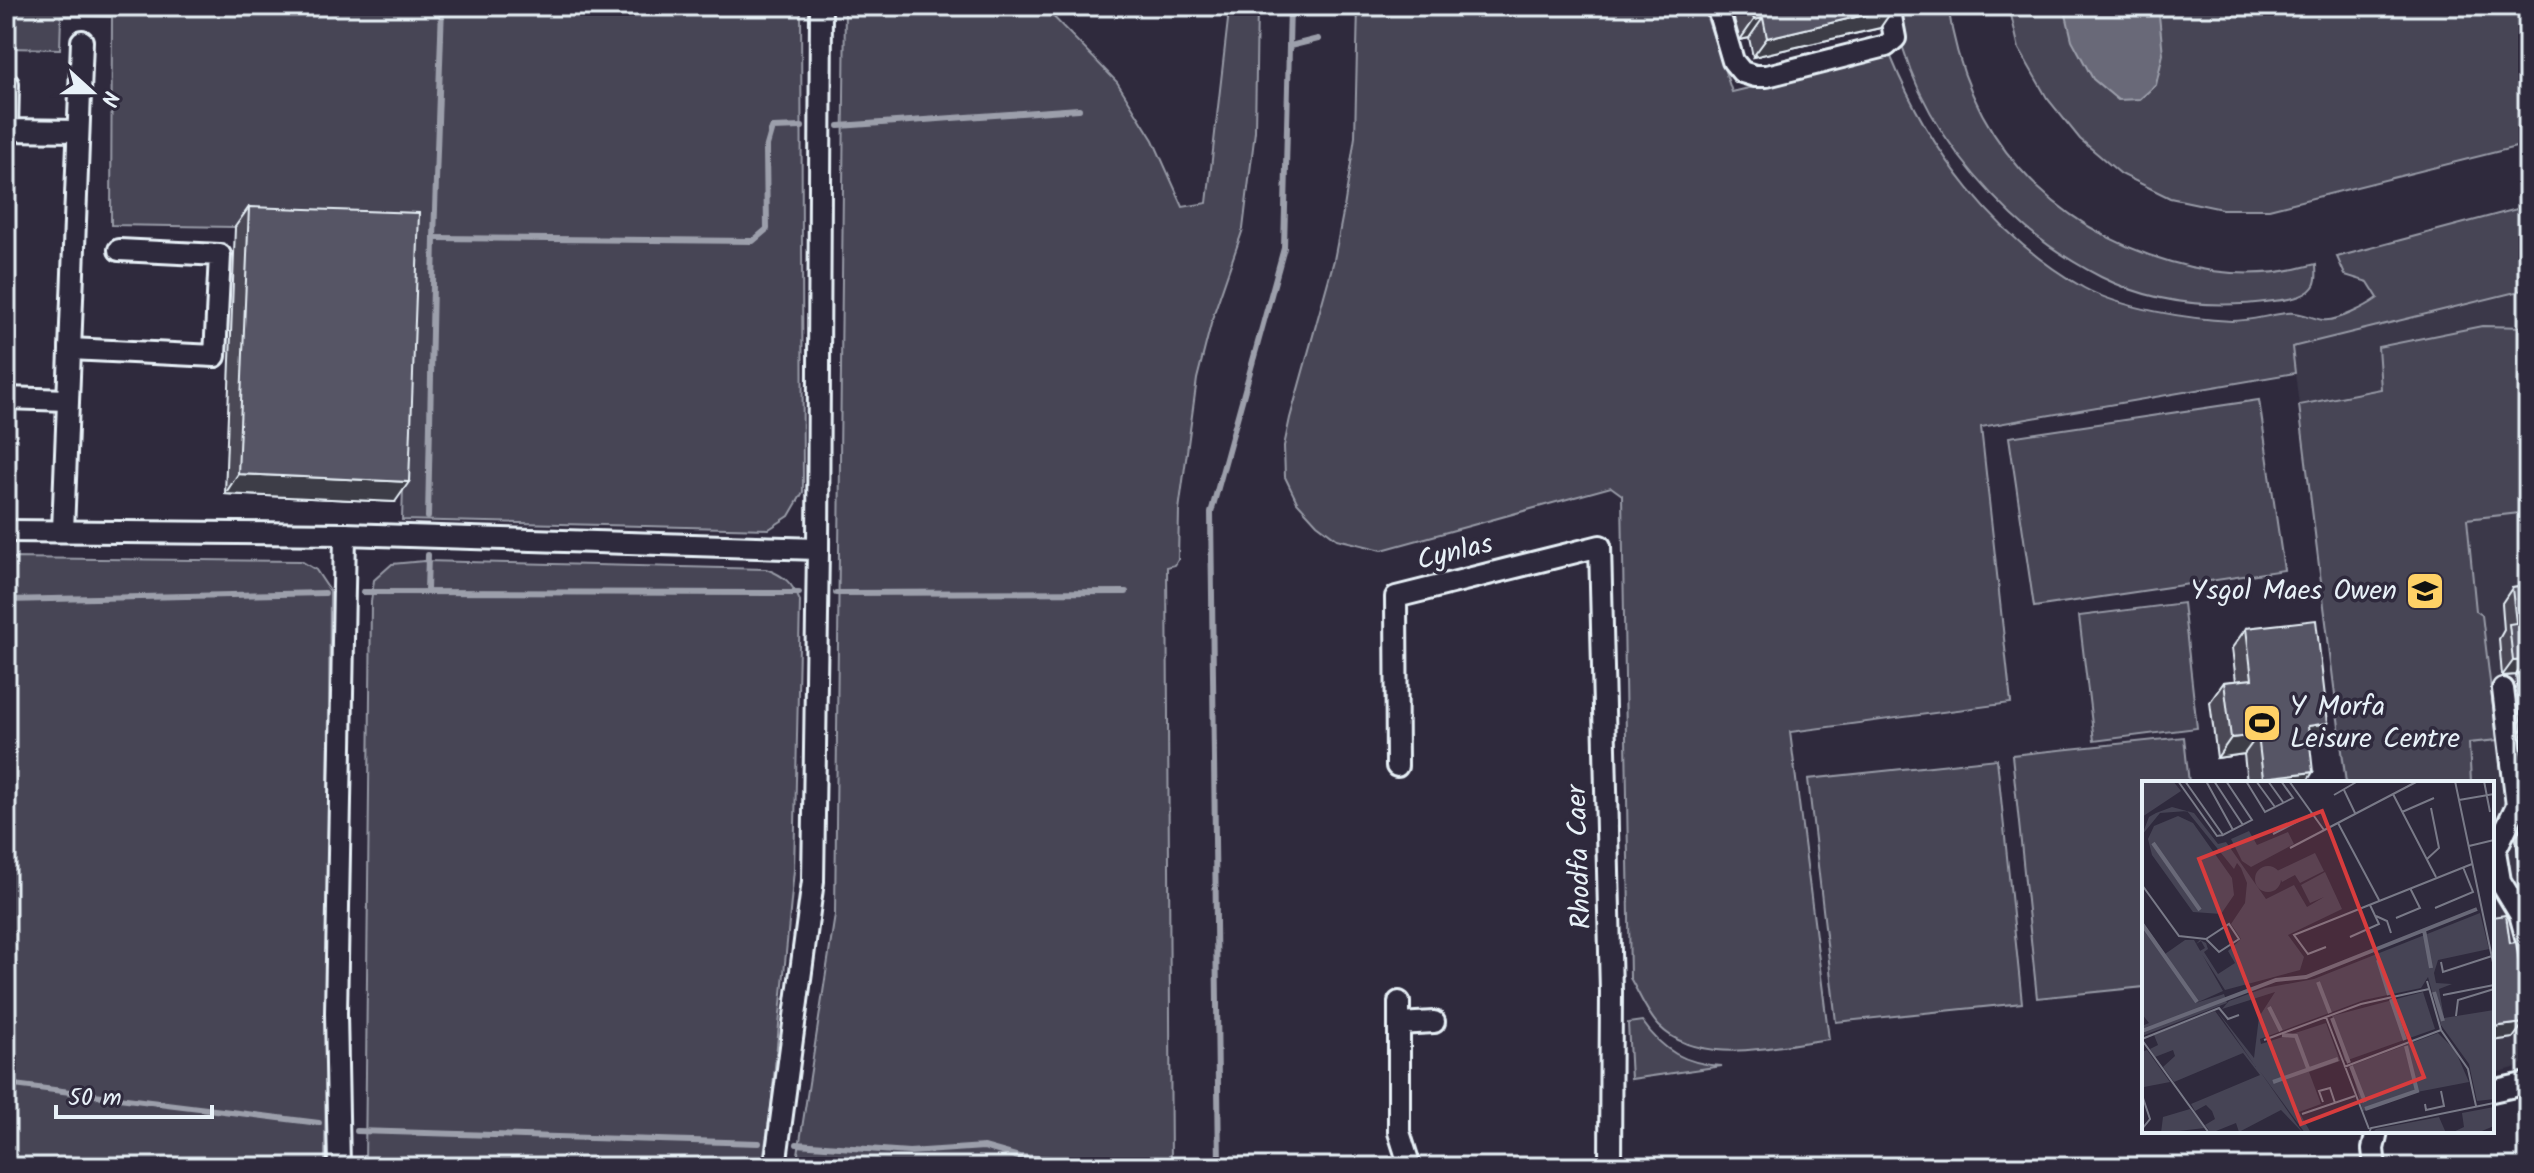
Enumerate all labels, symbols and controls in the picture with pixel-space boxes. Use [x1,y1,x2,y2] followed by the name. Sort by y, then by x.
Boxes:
[52,52,132,132] north arrow
[89,86,127,111] text: N
[1412,522,1498,584] street label: Cynlas
[2190,569,2397,614] place label: Ysgol Maes Owen
[2404,570,2446,612] school or university icon: Ysgol Maes Owen
[2290,685,2460,762] place label: Y Morfa Leisure Centre
[2241,702,2283,744] sports icon: Y Morfa Leisure Centre
[2142,781,2494,1133] inset map
[1555,782,1605,930] street label: Rhodfa Caer
[56,1069,212,1119] scale bar
[68,1079,122,1118] text: 50 m

